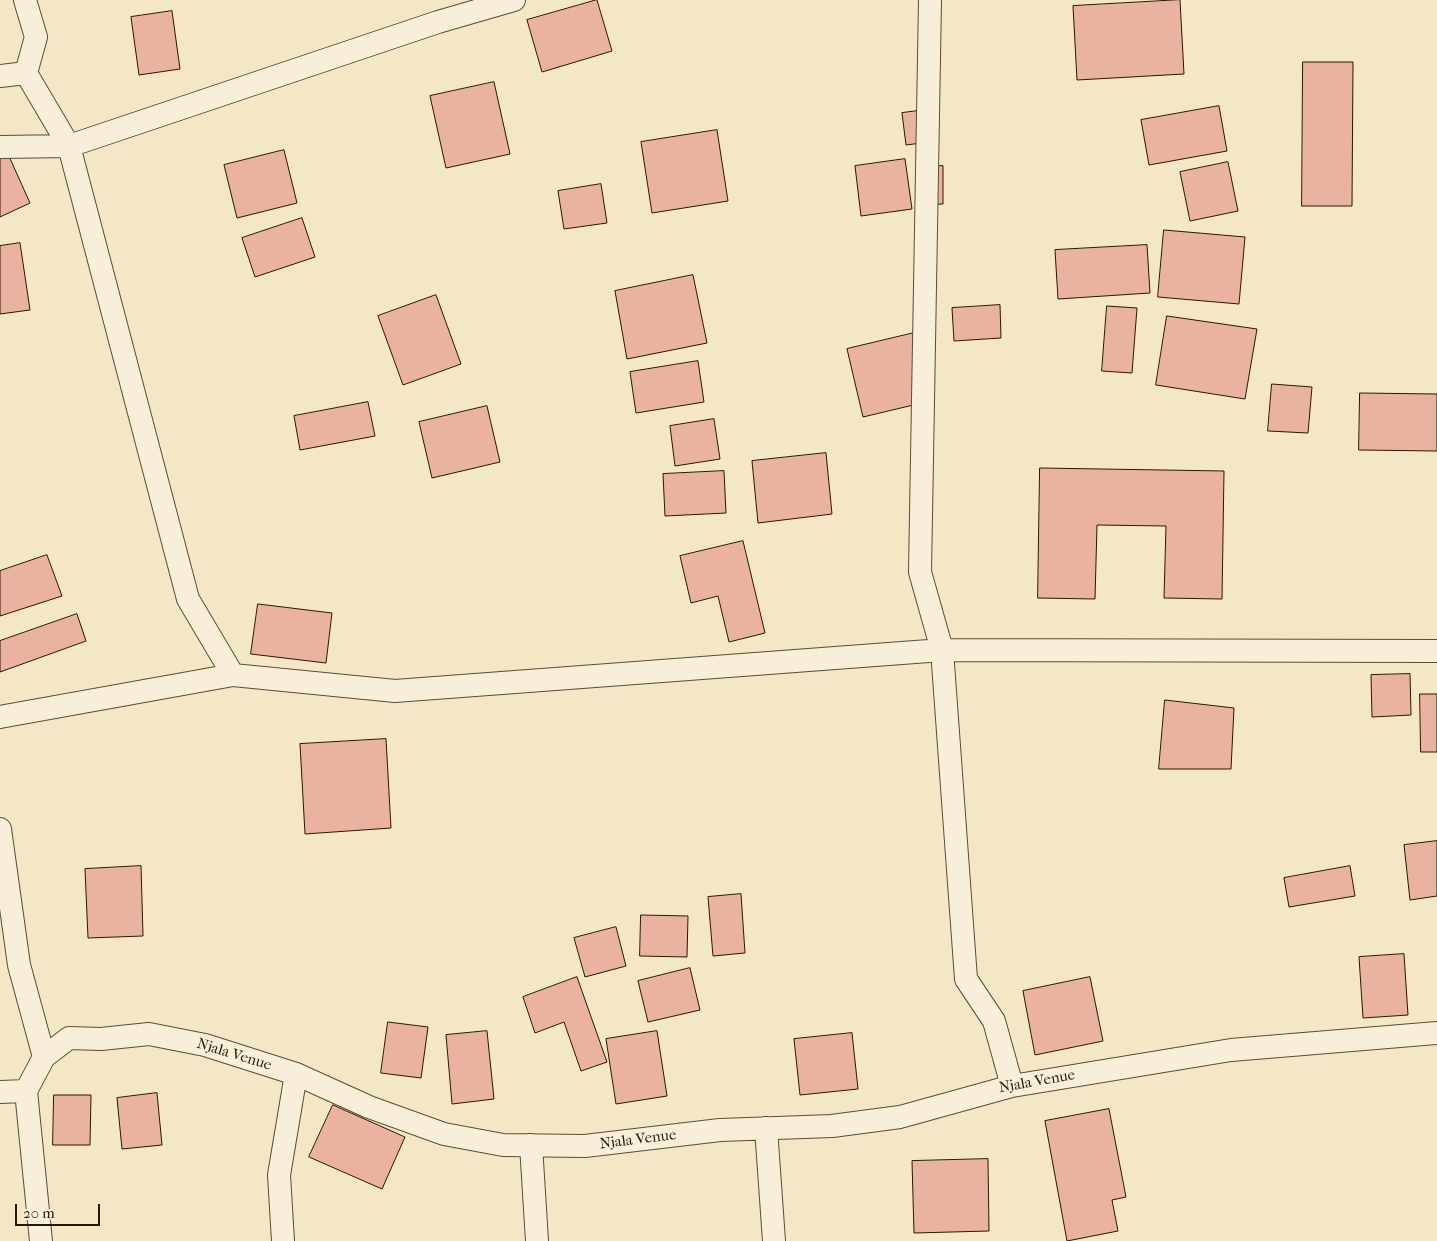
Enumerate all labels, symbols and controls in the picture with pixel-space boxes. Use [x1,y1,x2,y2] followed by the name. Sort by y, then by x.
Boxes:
[194,1035,274,1075] street label: Njala Venue
[997,1066,1077,1098] street label: Njala Venue
[599,1126,677,1154] street label: Njala Venue
[18,1194,102,1226] scale bar
[23,1204,55,1222] text: 20 m

